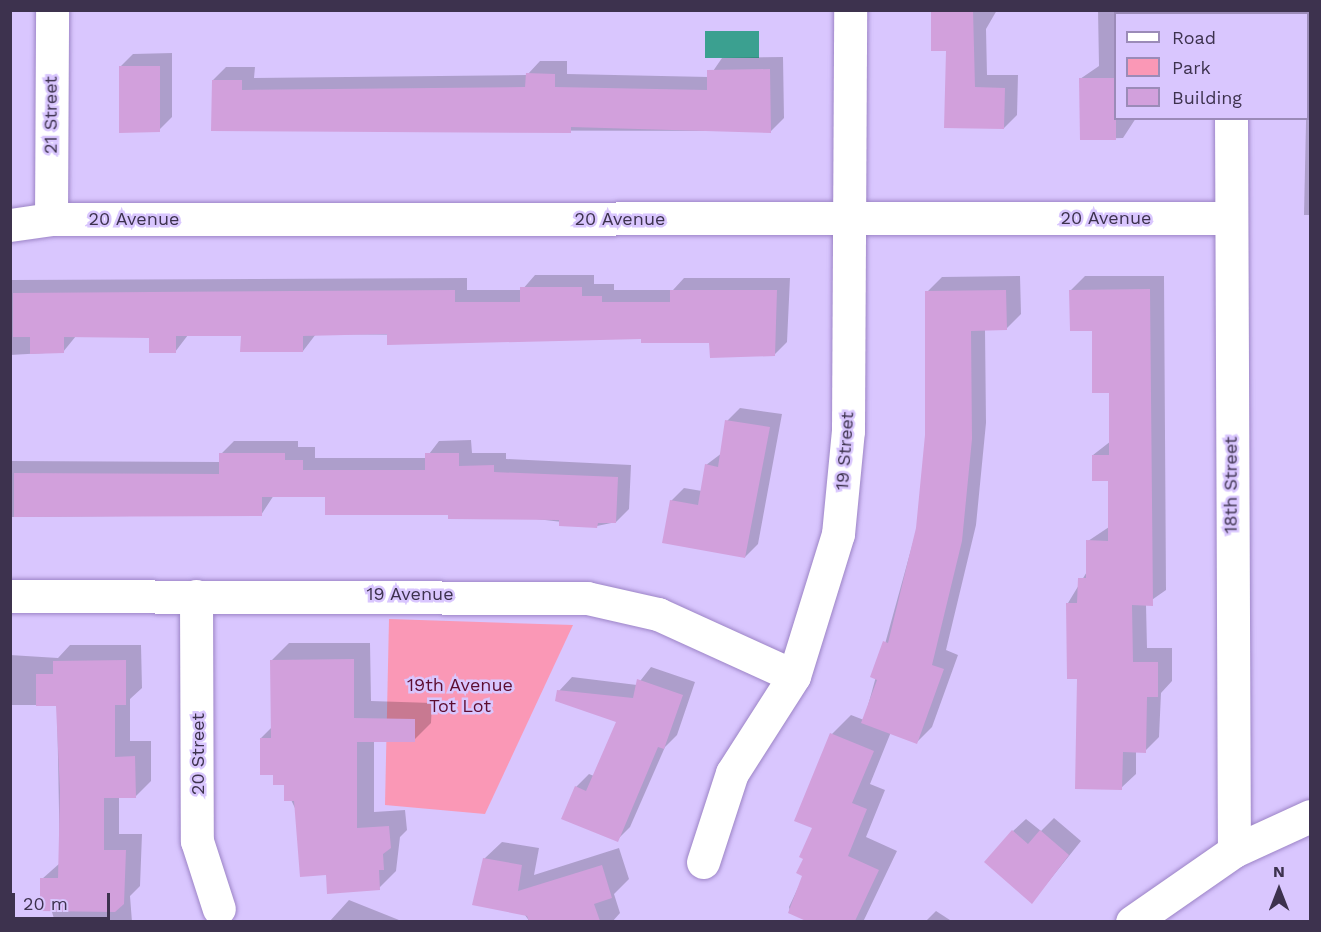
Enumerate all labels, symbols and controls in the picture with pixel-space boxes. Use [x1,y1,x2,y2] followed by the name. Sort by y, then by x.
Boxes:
[1114,12,1309,120] legend
[1172,27,1216,48] text: Road
[1172,57,1211,78] text: Park
[40,76,62,154] street label: 21 Street
[1172,87,1242,108] text: Building
[1060,207,1152,229] street label: 20 Avenue
[88,208,180,230] street label: 20 Avenue
[574,208,666,230] street label: 20 Avenue
[831,411,859,491] street label: 19 Street
[1220,436,1242,534] street label: 18th Street
[366,583,454,605] street label: 19 Avenue
[407,675,513,718] park label: 19th Avenue Tot Lot
[187,713,209,795] street label: 20 Street
[1249,860,1309,920] north arrow
[1273,862,1285,881] text: N
[15,881,112,919] scale bar
[23,893,68,914] text: 20 m

